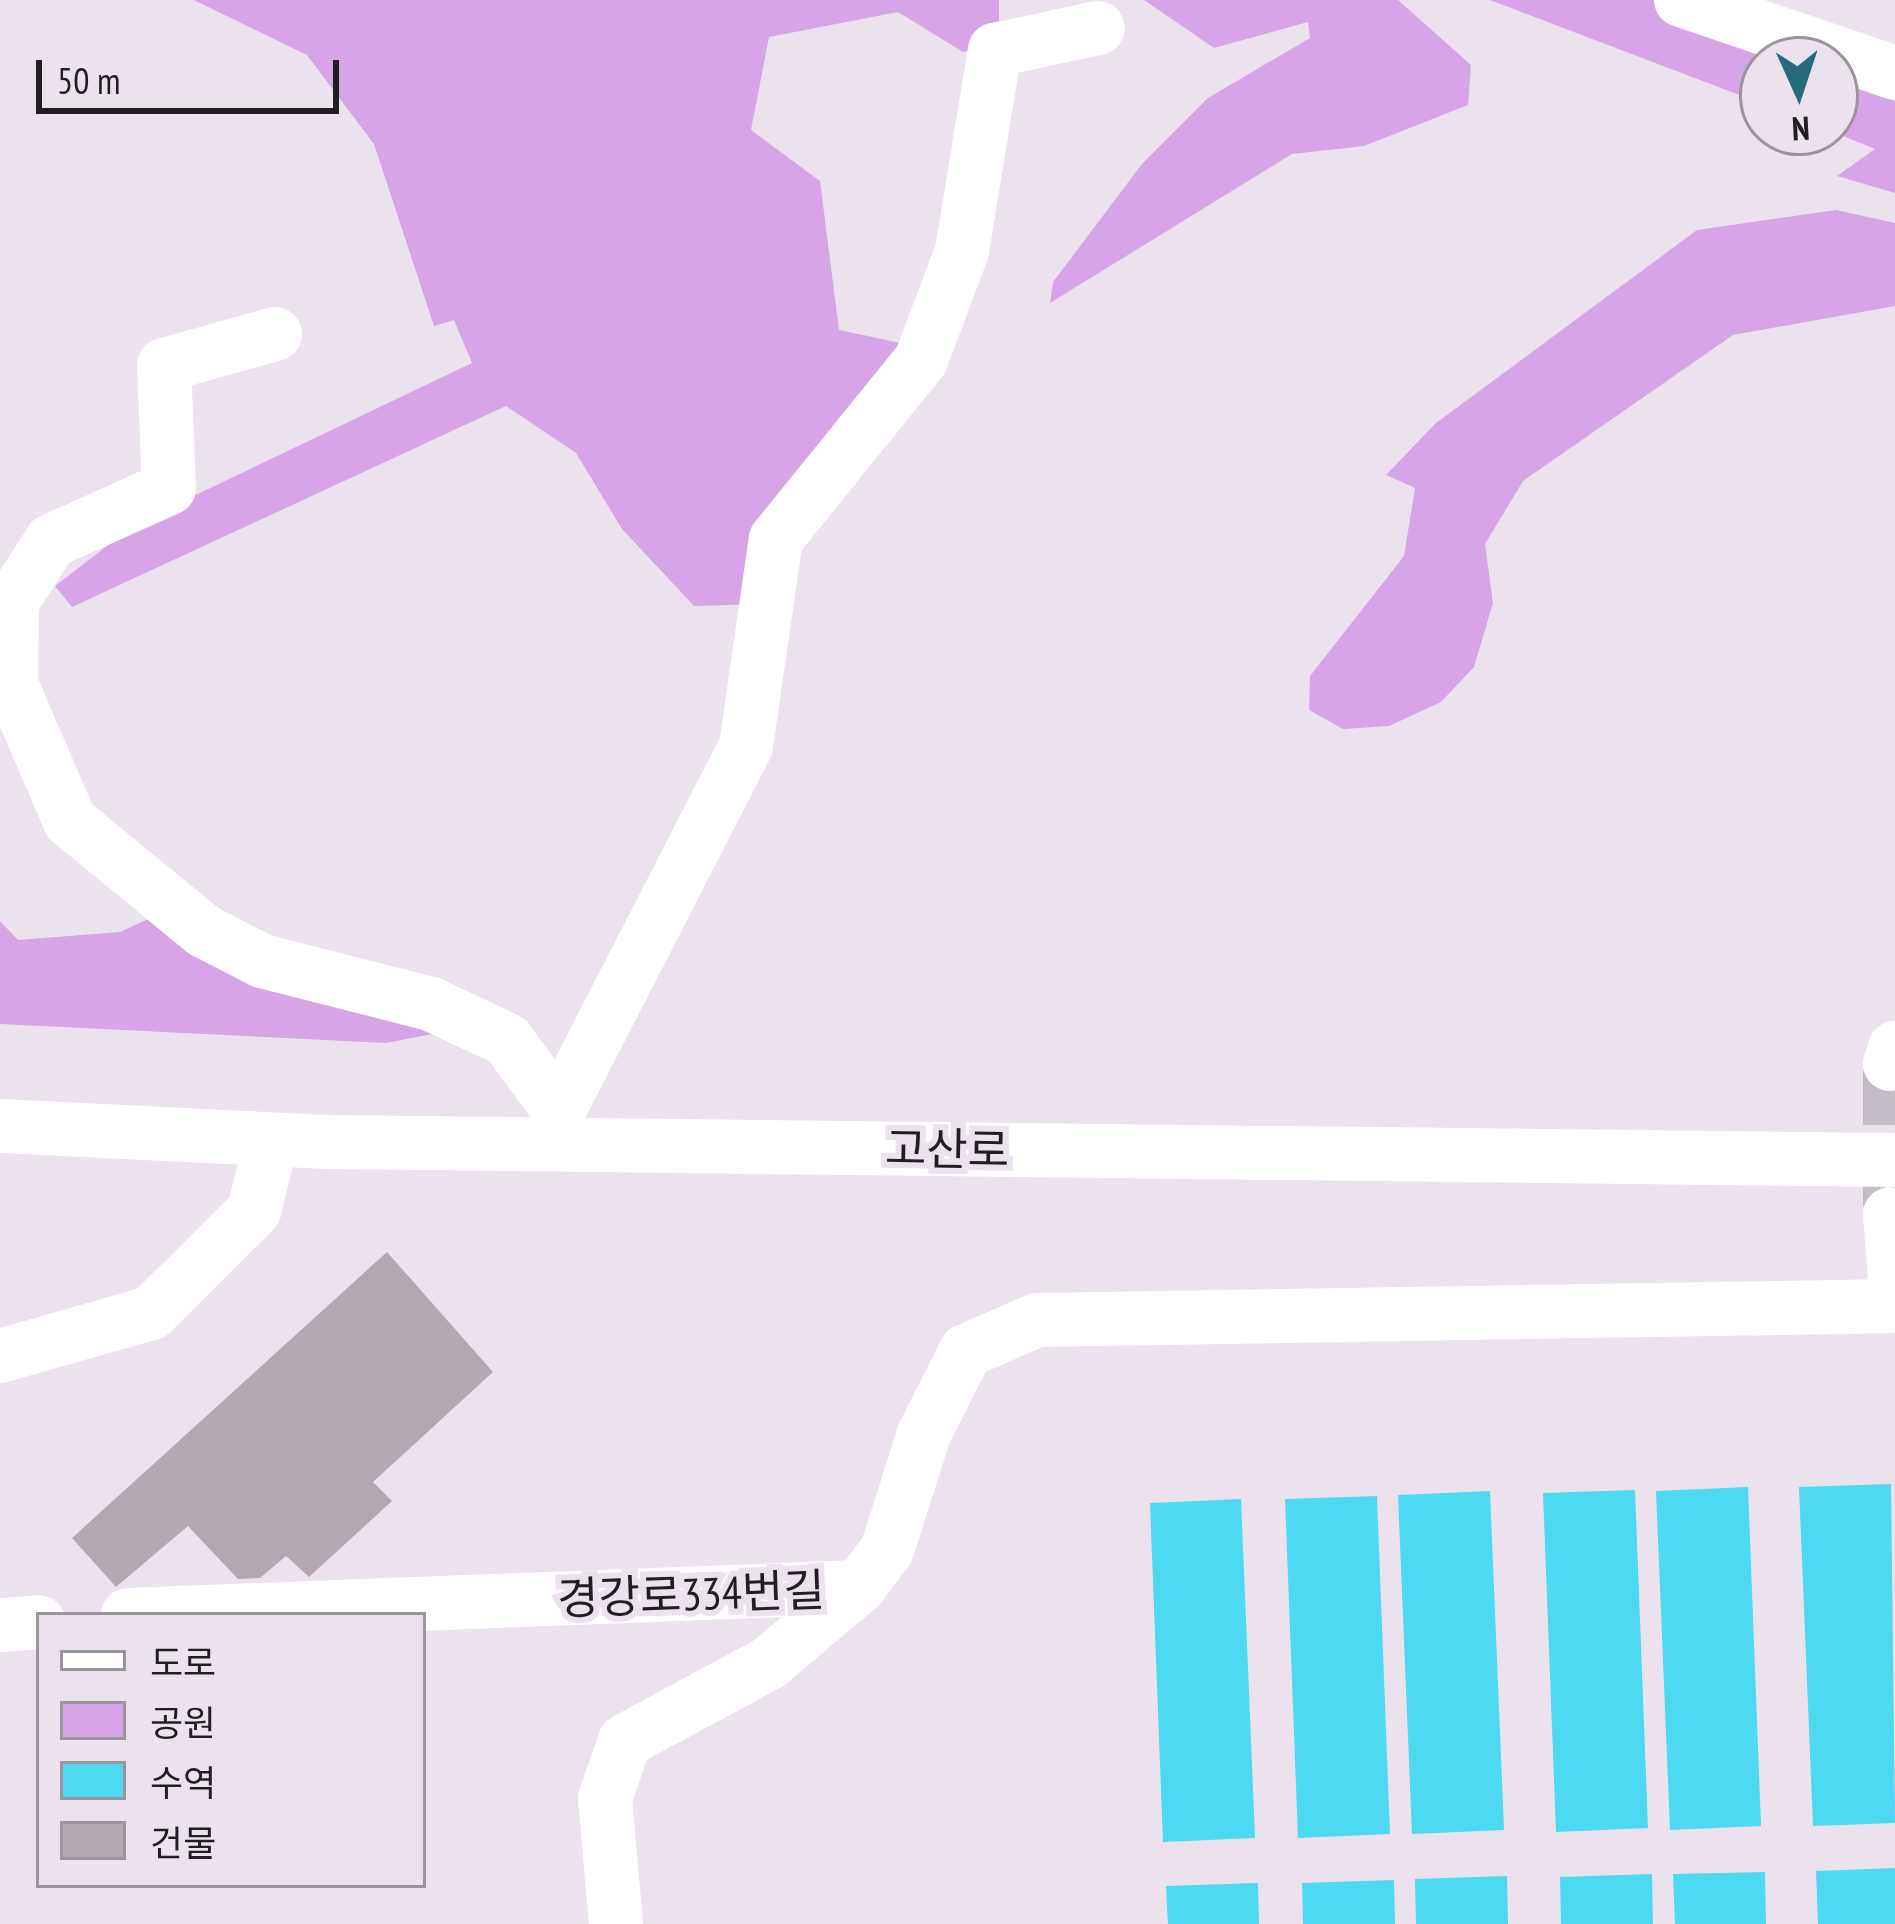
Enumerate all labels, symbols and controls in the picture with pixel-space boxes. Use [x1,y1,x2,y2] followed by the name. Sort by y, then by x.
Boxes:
[42,36,345,110] scale bar
[1739,36,1859,156] north arrow
[57,57,120,104] text: 50 m
[1791,108,1811,151] text: N
[884,1121,1010,1177] street label: 고산로
[556,1562,826,1626] street label: 경강로334번길
[36,1612,426,1888] legend
[150,1639,216,1686] text: 도로
[150,1699,216,1746] text: 공원
[150,1759,216,1806] text: 수역
[150,1819,216,1866] text: 건물

